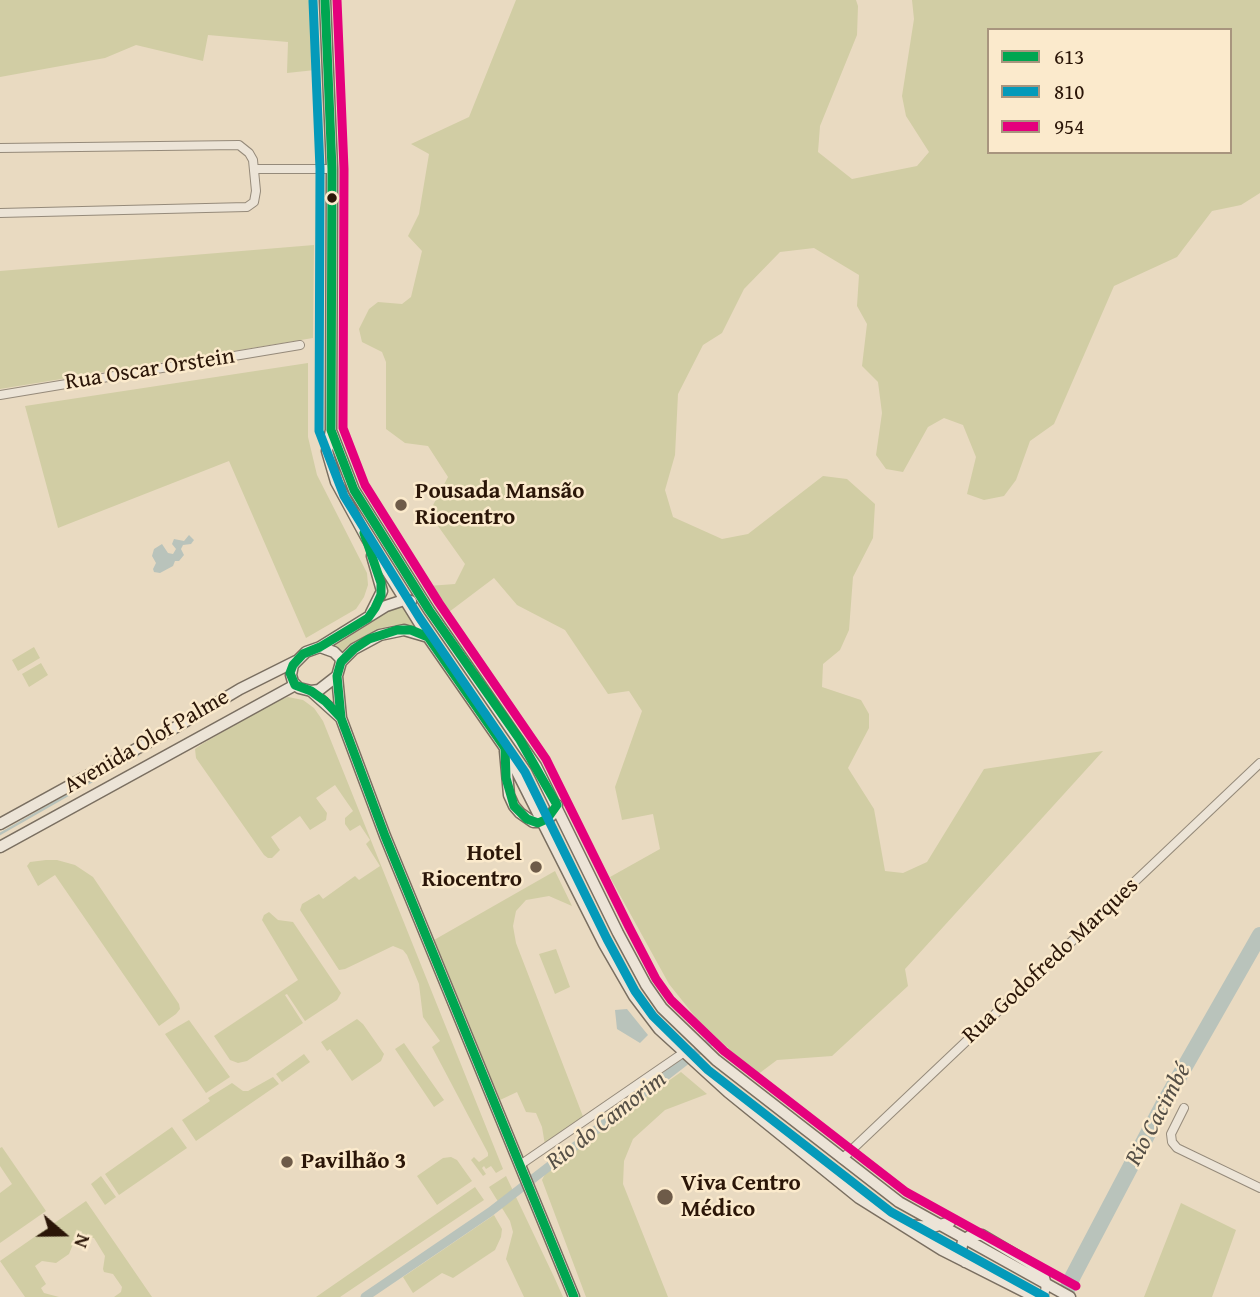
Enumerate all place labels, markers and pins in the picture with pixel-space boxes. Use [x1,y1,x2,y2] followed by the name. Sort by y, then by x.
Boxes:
[325,191,339,205] unlabelled marker
[415,478,585,532] place label: Pousada Mansão Riocentro
[393,497,409,513] marker: Pousada Mansão Riocentro
[422,840,522,894] place label: Hotel Riocentro
[528,859,544,875] marker: Hotel Riocentro
[301,1148,406,1176] place label: Pavilhão 3
[279,1154,295,1170] marker: Pavilhão 3
[681,1170,801,1224] place label: Viva Centro Médico
[655,1187,675,1207] marker: Viva Centro Médico

